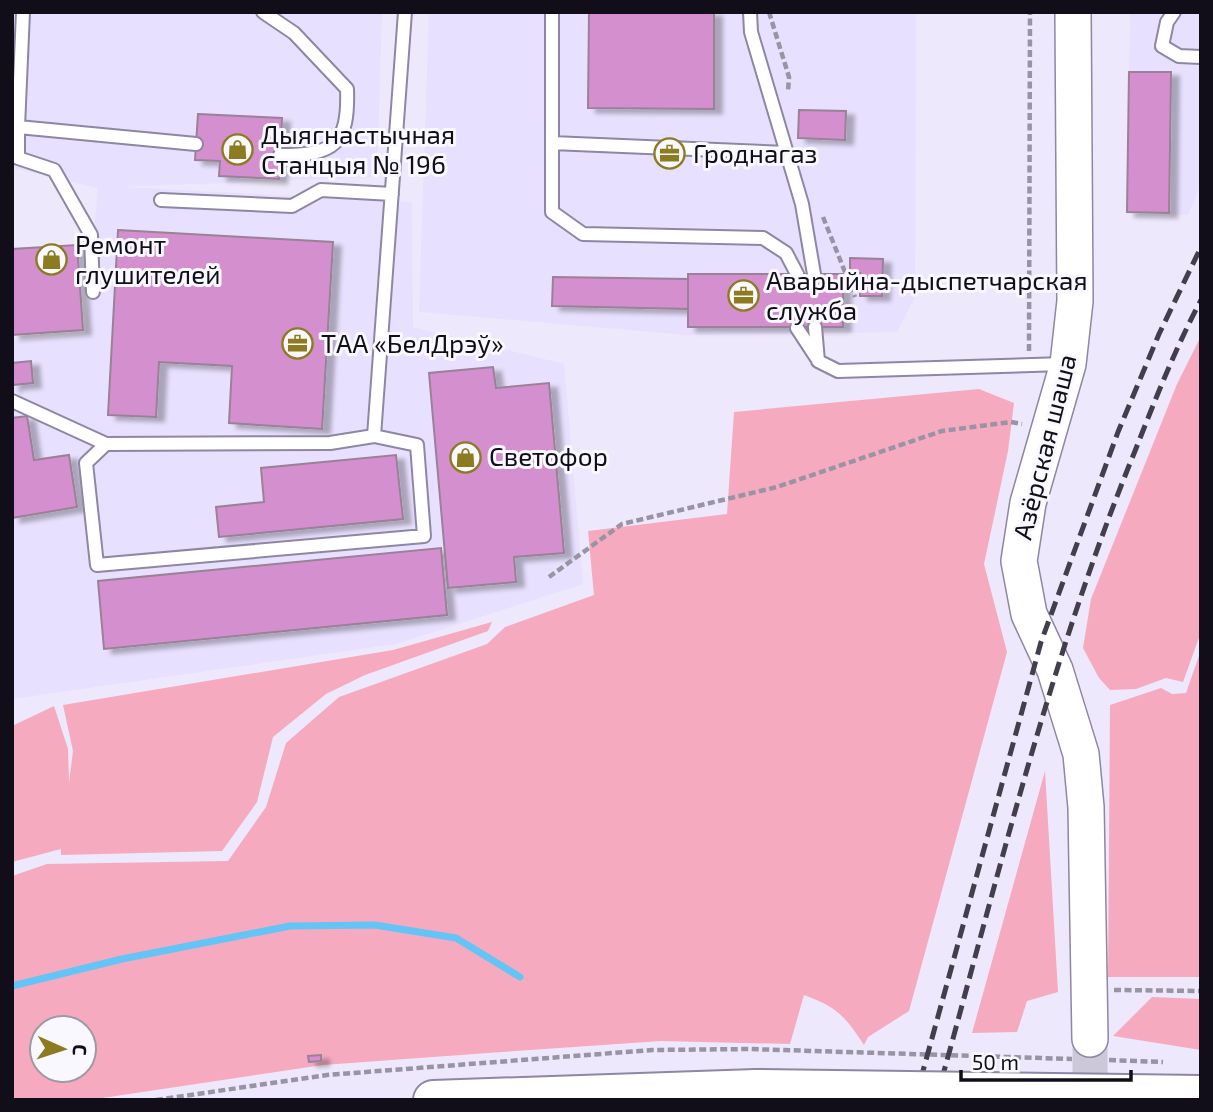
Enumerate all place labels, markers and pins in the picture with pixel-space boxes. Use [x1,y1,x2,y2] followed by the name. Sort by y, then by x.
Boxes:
[261,118,455,179] place label: Дыягнастычная Станцыя № 196
[221,133,255,167] shop icon: Дыягнастычная Станцыя № 196
[653,137,687,171] office icon: Гроднагаз
[693,137,818,168] place label: Гроднагаз
[75,228,220,290] place label: Ремонт глушителей
[35,243,69,277] shop icon: Ремонт глушителей
[766,264,1088,326] place label: Аварыйна-дыспетчарская служба
[726,279,760,313] office icon: Аварыйна-дыспетчарская служба
[281,327,315,361] office icon: ТАА «БелДрэў»
[321,327,504,359] place label: ТАА «БелДрэў»
[449,440,483,474] shop icon: Светофор
[489,440,608,471] place label: Светофор

